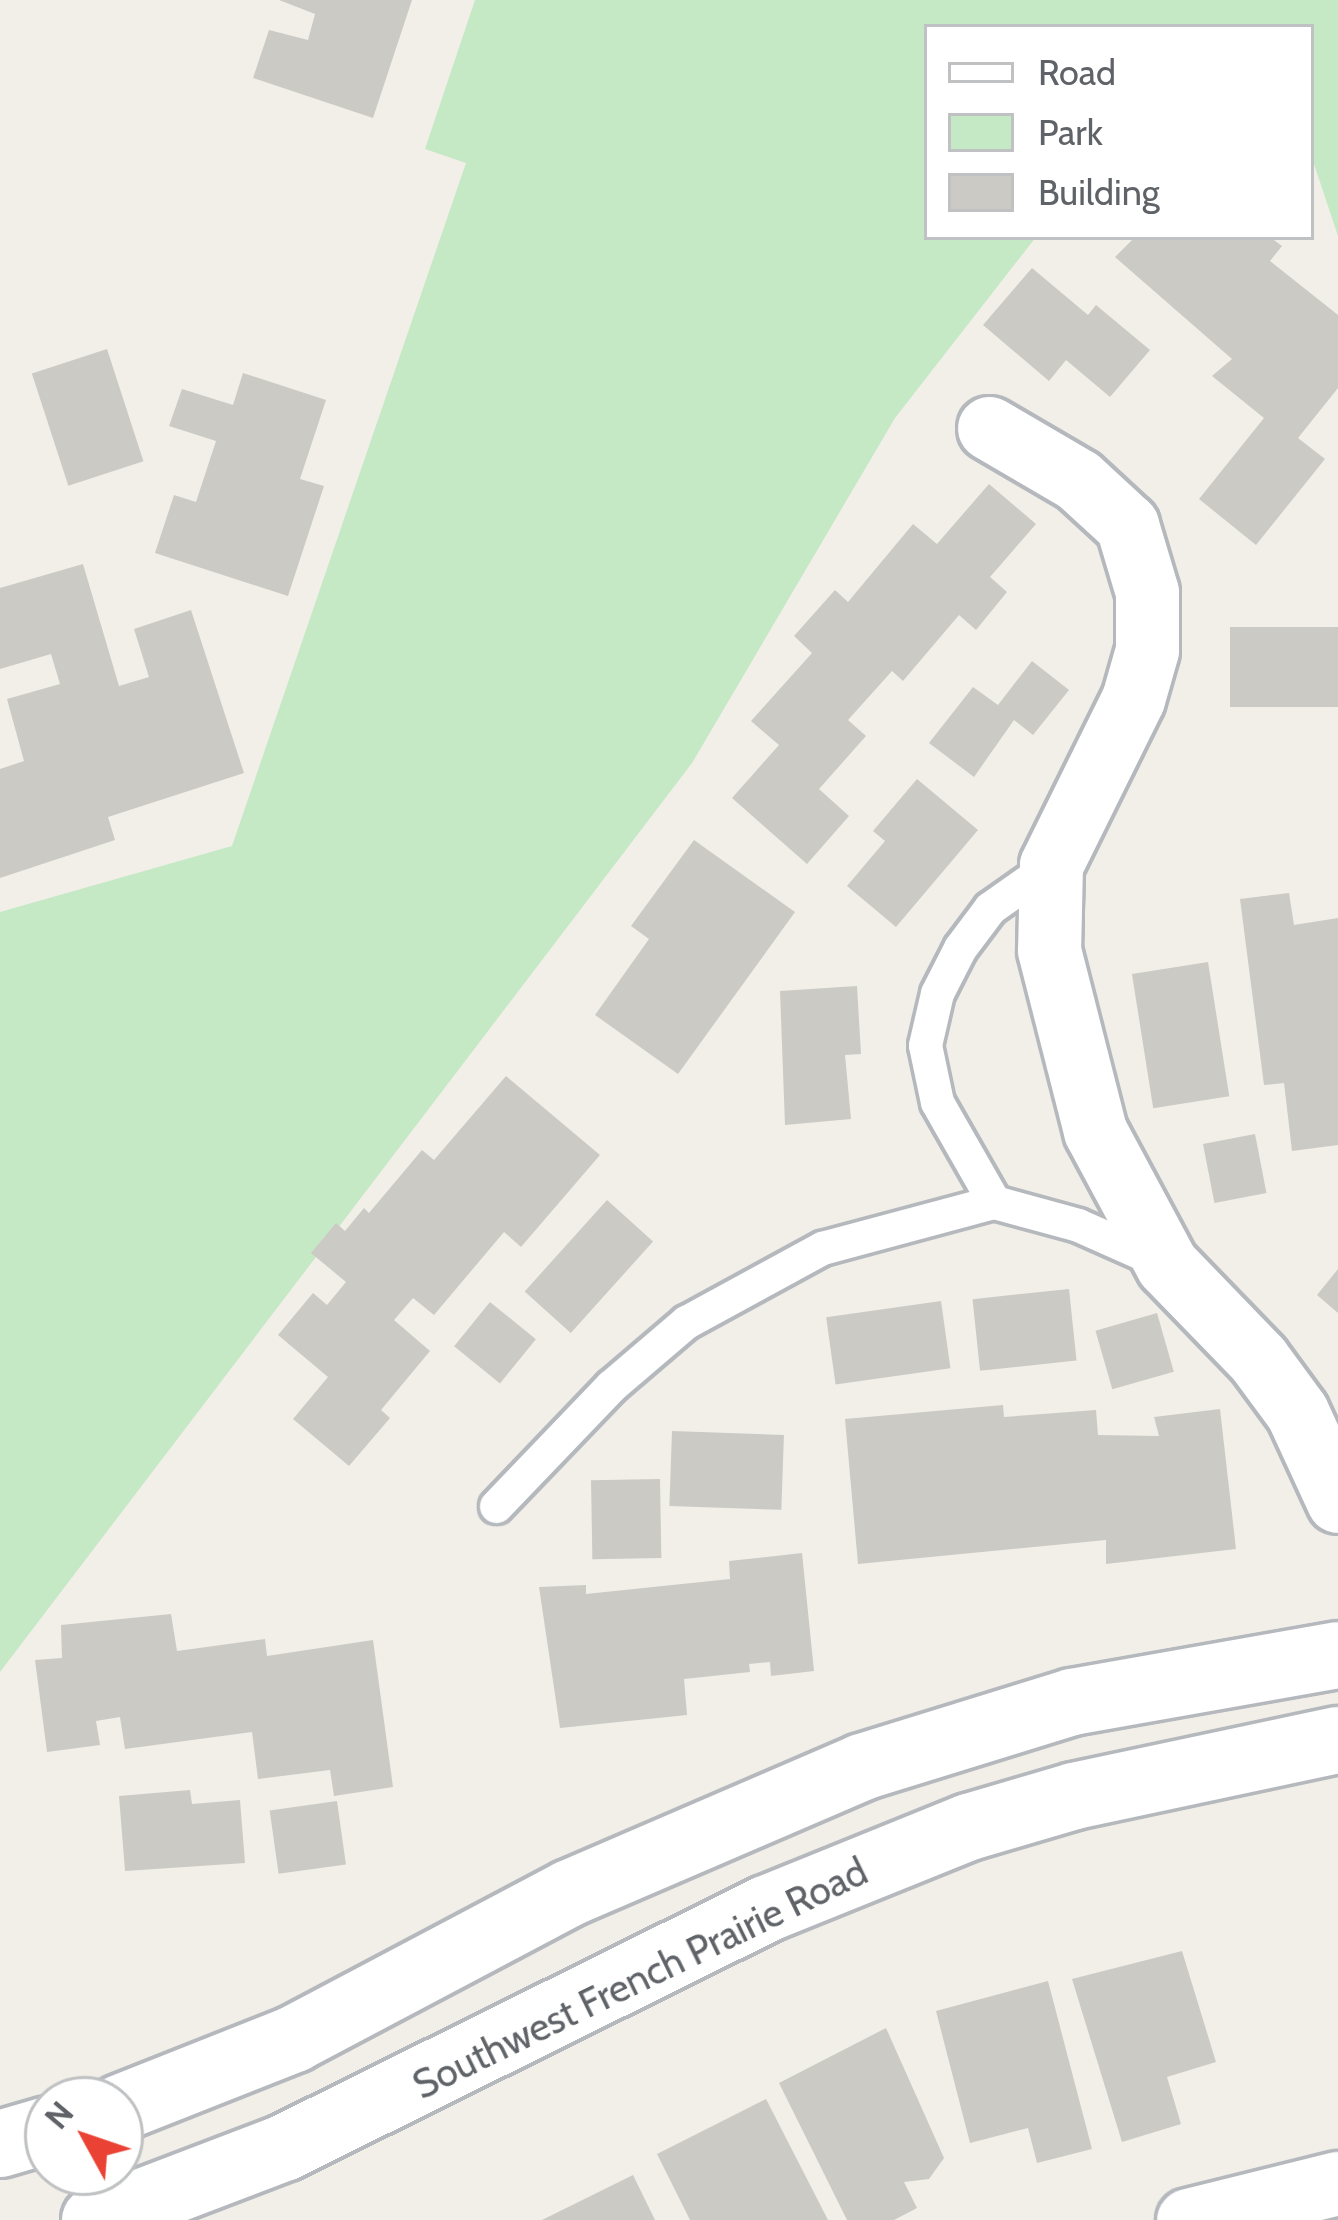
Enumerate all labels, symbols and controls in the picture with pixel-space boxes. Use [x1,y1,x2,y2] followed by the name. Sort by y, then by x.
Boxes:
[924,24,1314,240] legend
[1038,50,1116,94] text: Road
[1038,110,1103,154] text: Park
[1038,170,1160,214] text: Building
[405,1847,875,2109] street label: Southwest French Prairie Road
[24,2076,144,2196] north arrow
[36,2093,82,2137] text: N

